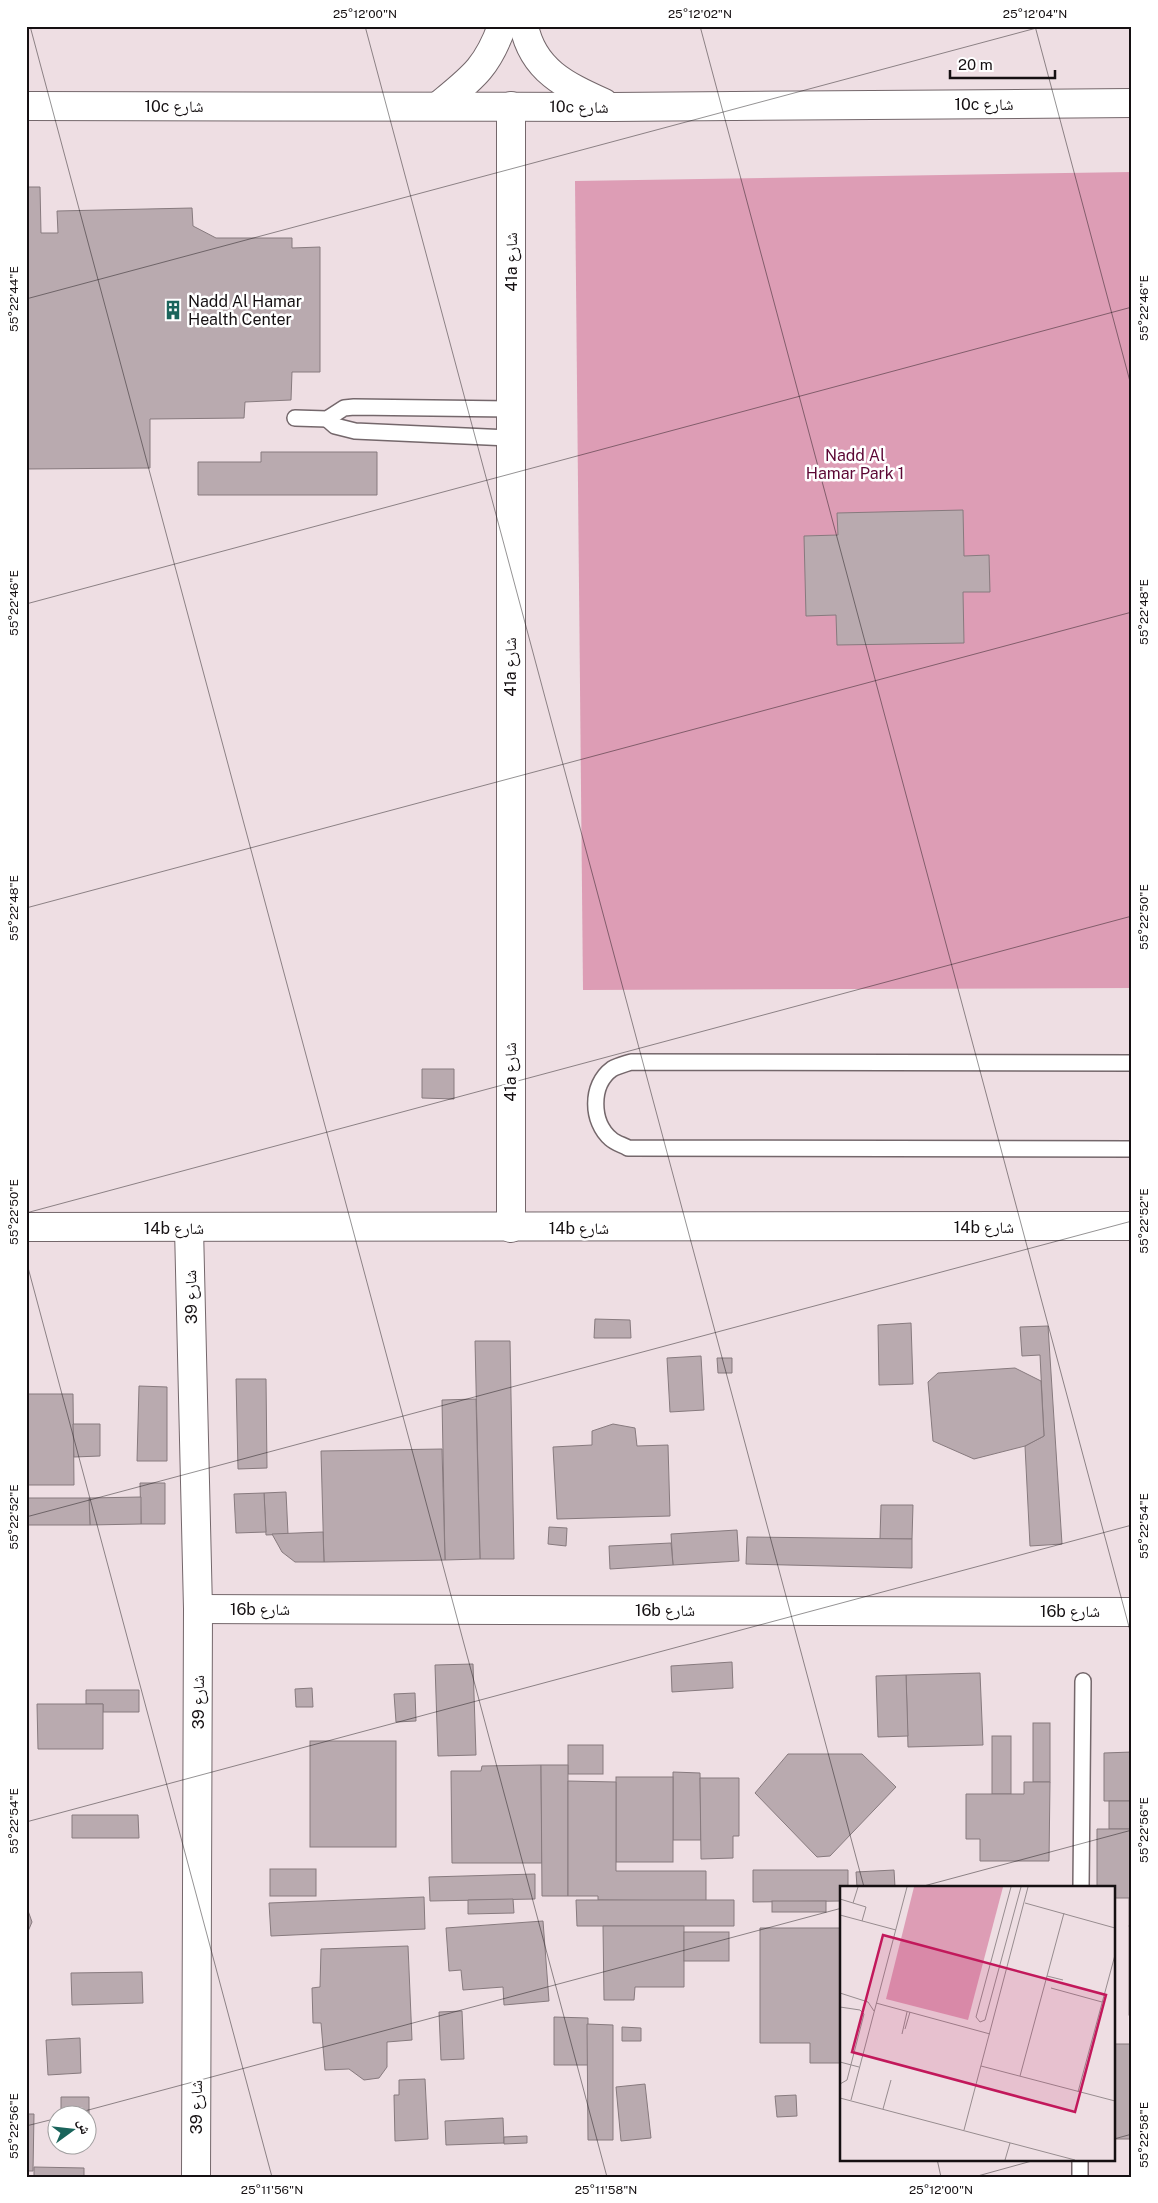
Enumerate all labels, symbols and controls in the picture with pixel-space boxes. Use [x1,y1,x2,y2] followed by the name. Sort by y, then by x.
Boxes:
[333,7,397,21] text: 25°12'00"N
[668,7,732,21] text: 25°12'02"N
[1003,7,1067,21] text: 25°12'04"N
[950,48,1056,80] scale bar
[958,56,993,73] text: 20 m
[954,95,1014,115] street label: 10c شارع
[144,97,204,117] street label: 10c شارع
[549,97,609,118] street label: 10c شارع
[502,232,522,292] street label: 41a شارع
[7,266,21,332] text: 55°22'44"E
[1137,275,1151,341] text: 55°22'46"E
[188,292,302,329] place label: Nadd Al Hamar Health Center
[162,299,184,321] building icon: Nadd Al Hamar Health Center
[806,446,904,483] park label: Nadd Al Hamar Park 1
[7,570,21,636] text: 55°22'46"E
[1137,579,1151,645] text: 55°22'48"E
[501,637,521,697] street label: 41a شارع
[7,875,21,941] text: 55°22'48"E
[1137,884,1151,950] text: 55°22'50"E
[501,1042,521,1102] street label: 41a شارع
[7,1179,21,1245] text: 55°22'50"E
[1137,1188,1151,1254] text: 55°22'52"E
[954,1218,1014,1238] street label: 14b شارع
[144,1219,204,1239] street label: 14b شارع
[549,1219,609,1239] street label: 14b شارع
[181,1270,202,1324] street label: شارع 39
[7,1484,21,1550] text: 55°22'52"E
[1137,1493,1151,1559] text: 55°22'54"E
[230,1600,290,1620] street label: 16b شارع
[635,1601,695,1621] street label: 16b شارع
[1040,1602,1100,1622] street label: 16b شارع
[189,1675,209,1729] street label: شارع 39
[7,1788,21,1854] text: 55°22'54"E
[1137,1797,1151,1863] text: 55°22'56"E
[840,1886,1116,2160] inset map
[187,2080,207,2134] street label: شارع 39
[7,2093,21,2159] text: 55°22'56"E
[1137,2102,1151,2168] text: 55°22'58"E
[48,2106,98,2156] north arrow
[74,2117,94,2136] text: ش
[241,2183,303,2197] text: 25°11'56"N
[575,2183,637,2197] text: 25°11'58"N
[909,2183,973,2197] text: 25°12'00"N

